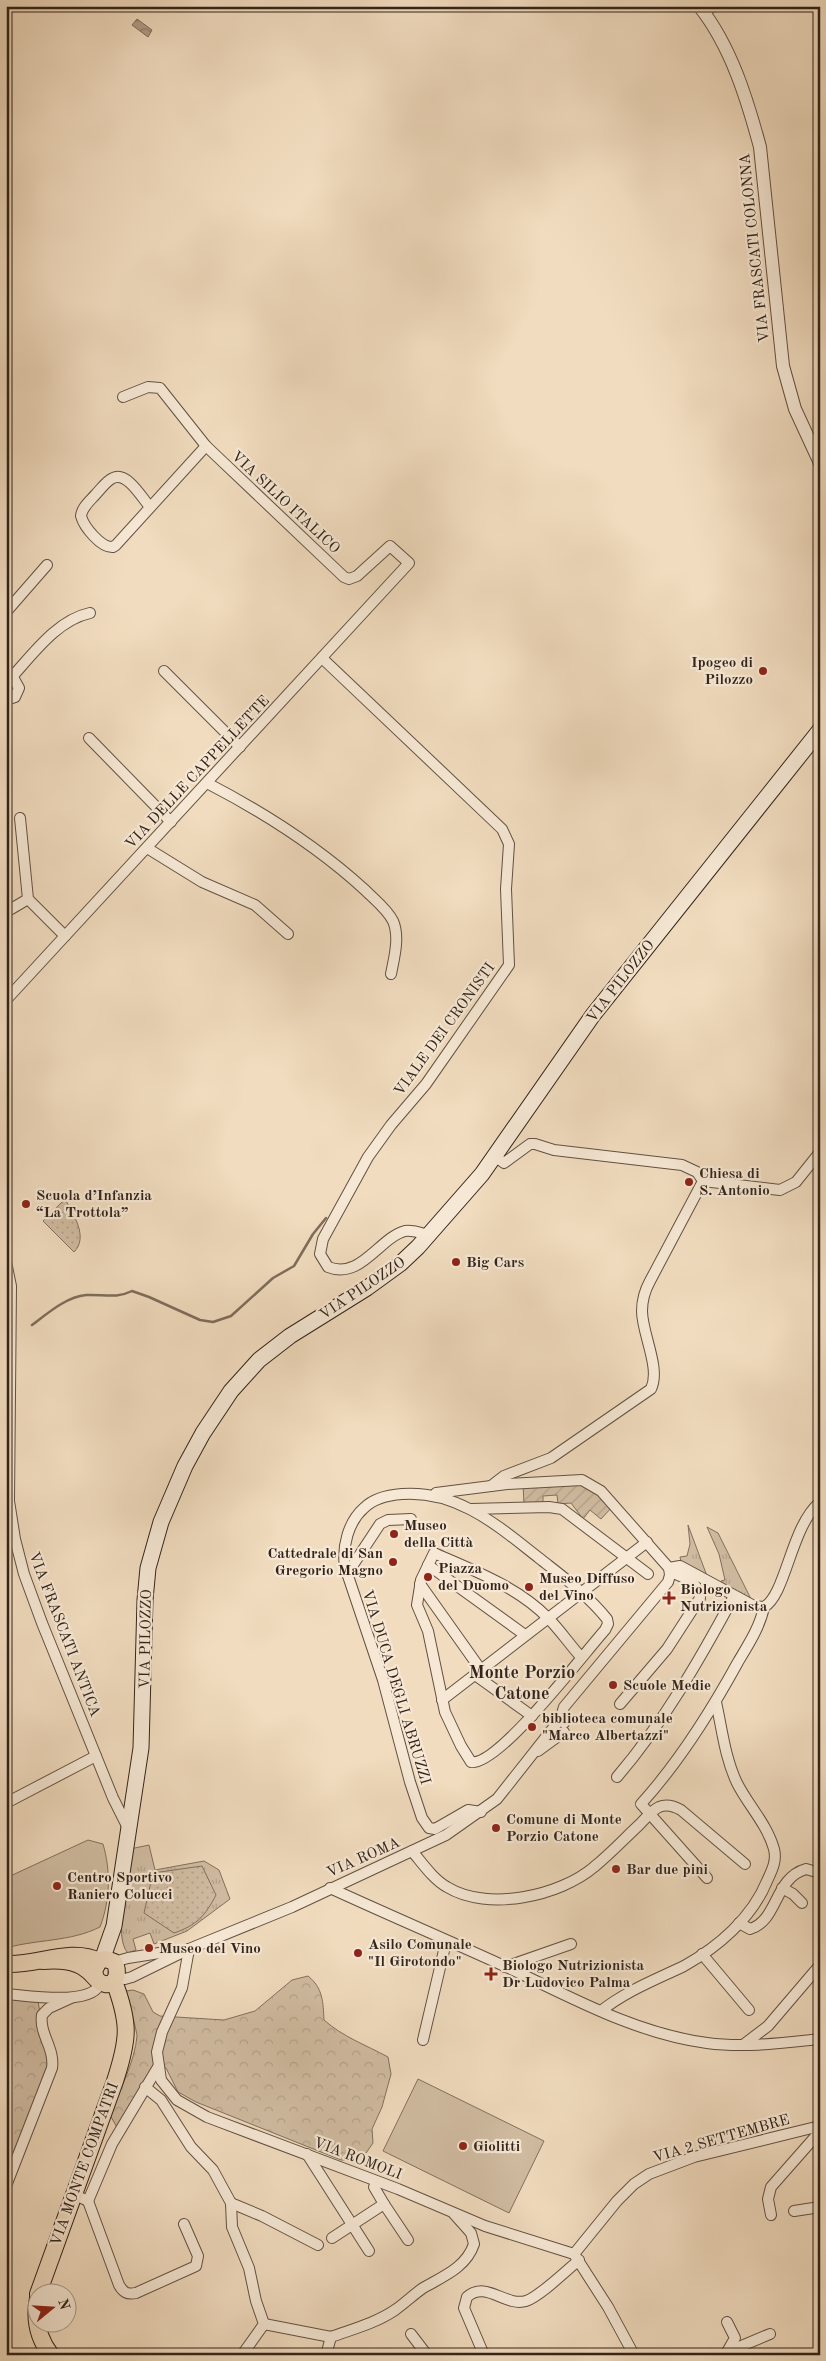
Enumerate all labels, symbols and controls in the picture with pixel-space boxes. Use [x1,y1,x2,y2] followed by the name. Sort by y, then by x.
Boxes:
[738,152,773,343] street label: VIA FRASCATI COLONNA
[228,449,342,557] street label: VIA SILIO ITALICO
[691,656,753,688] place label: Ipogeo di Pilozzo
[757,665,769,677] marker: Ipogeo di Pilozzo
[123,693,273,853] street label: VIA DELLE CAPPELLETTE
[585,938,658,1026] street label: VIA PILOZZO
[392,961,498,1099] street label: VIALE DEI CRONISTI
[699,1167,770,1199] place label: Chiesa di S. Antonio
[683,1176,695,1188] marker: Chiesa di S. Antonio
[36,1189,152,1221] place label: Scuola d’Infanzia “La Trottola”
[20,1198,32,1210] marker: Scuola d’Infanzia “La Trottola”
[317,1255,408,1323] street label: VIA PILOZZO
[450,1256,462,1268] marker: Big Cars
[466,1256,524,1271] place label: Big Cars
[404,1519,473,1551] place label: Museo della Città
[388,1528,400,1540] marker: Museo della Città
[267,1547,383,1579] place label: Cattedrale di San Gregorio Magno
[25,1550,102,1720] street label: VIA FRASCATI ANTICA
[387,1556,399,1568] marker: Cattedrale di San Gregorio Magno
[438,1562,509,1594] place label: Piazza del Duomo
[422,1571,434,1583] marker: Piazza del Duomo
[539,1572,635,1604] place label: Museo Diffuso del Vino
[523,1581,535,1593] marker: Museo Diffuso del Vino
[680,1583,768,1615] place label: Biologo Nutrizionista
[359,1588,432,1787] street label: VIA DUCA DEGLI ABRUZZI
[138,1589,155,1689] street label: VIA PILOZZO
[662,1591,676,1605] marker: Biologo Nutrizionista
[469,1664,575,1703] district label: Monte Porzio Catone
[607,1679,619,1691] marker: Scuole Medie
[623,1679,711,1694] place label: Scuole Medie
[542,1712,673,1744] place label: biblioteca comunale "Marco Albertazzi"
[526,1721,538,1733] marker: biblioteca comunale "Marco Albertazzi"
[506,1813,622,1845] place label: Comune di Monte Porzio Catone
[490,1822,502,1834] marker: Comune di Monte Porzio Catone
[325,1835,403,1881] street label: VIA ROMA
[610,1863,622,1875] marker: Bar due pini
[626,1863,708,1878] place label: Bar due pini
[67,1871,173,1903] place label: Centro Sportivo Raniero Colucci
[51,1880,63,1892] marker: Centro Sportivo Raniero Colucci
[368,1938,472,1970] place label: Asilo Comunale "Il Girotondo"
[143,1942,155,1954] marker: Museo del Vino
[159,1942,261,1957] place label: Museo del Vino
[352,1947,364,1959] marker: Asilo Comunale "Il Girotondo"
[502,1959,645,1991] place label: Biologo Nutrizionista Dr Ludovico Palma
[484,1967,498,1981] marker: Biologo Nutrizionista Dr Ludovico Palma
[49,2081,122,2248] street label: VIA MONTE COMPATRI
[651,2113,791,2166] street label: VIA 2 SETTEMBRE
[311,2136,404,2183] street label: VIA ROMOLI
[457,2140,469,2152] marker: Giolitti
[473,2140,520,2155] place label: Giolitti
[28,2284,78,2334] north arrow
[55,2297,72,2312] text: N

